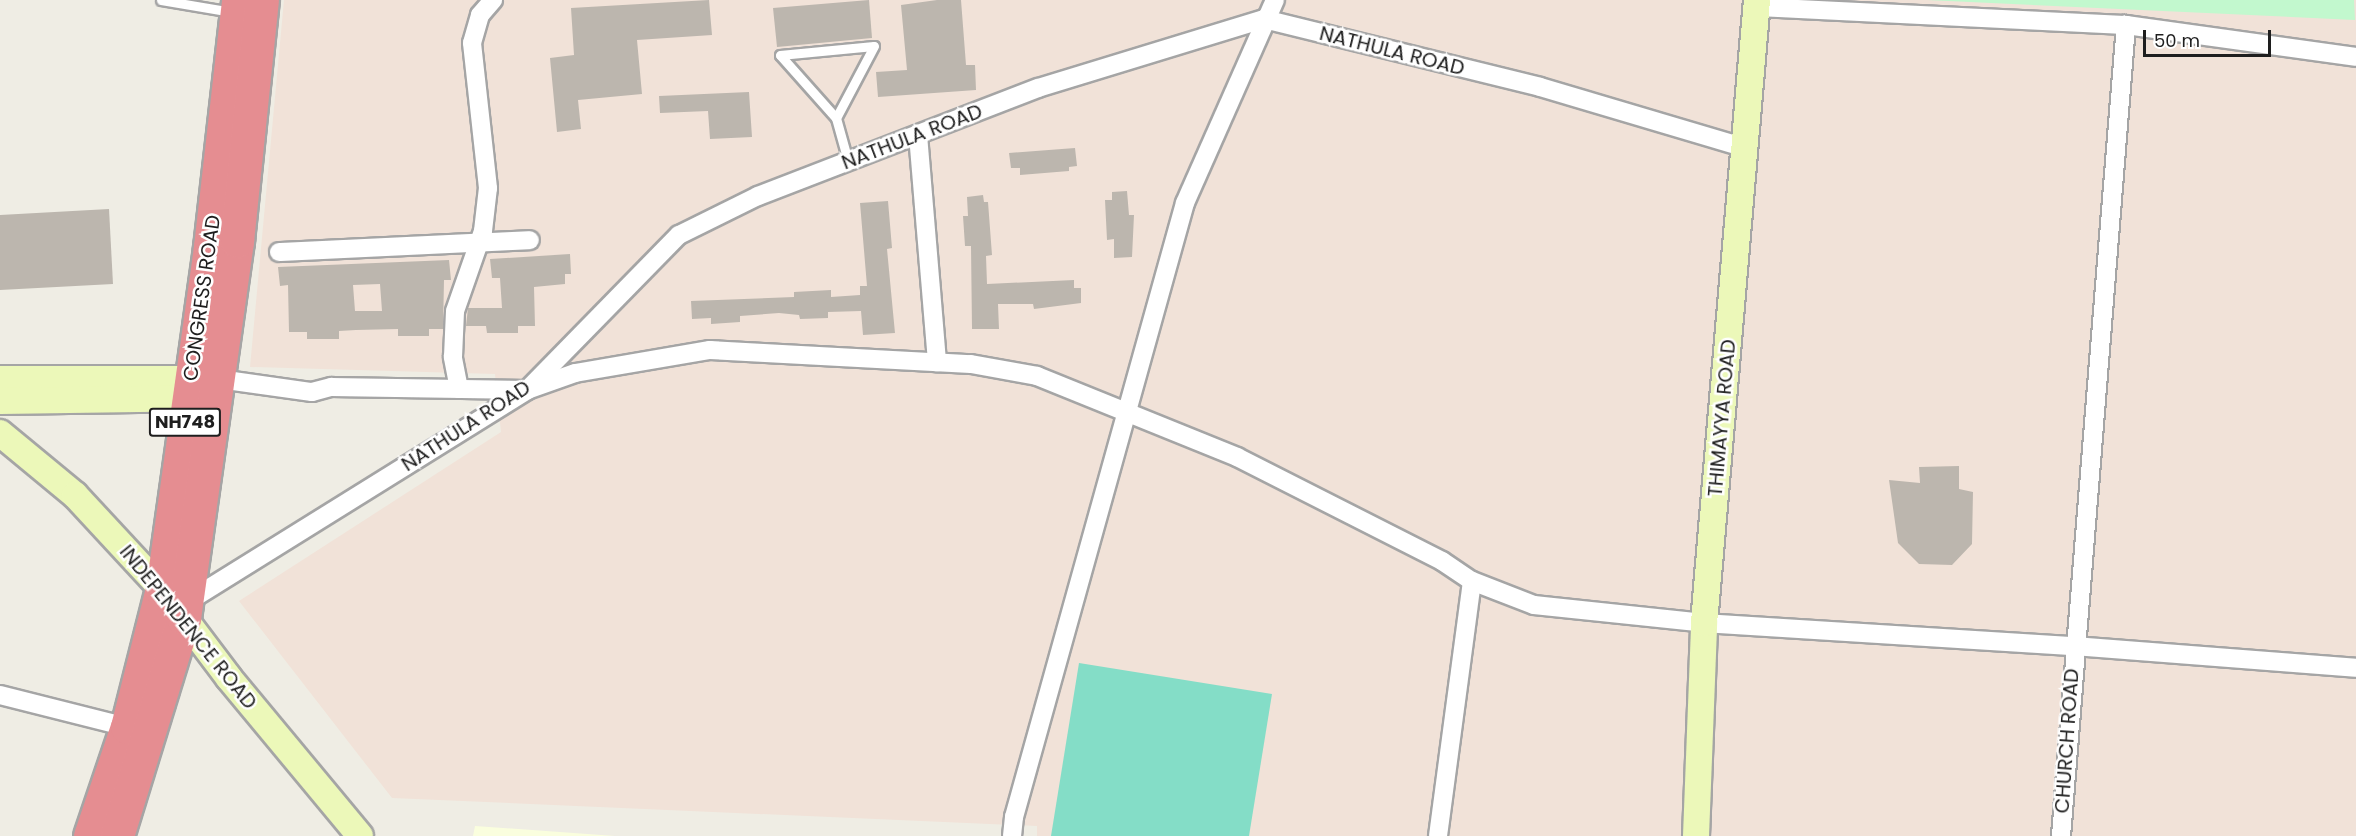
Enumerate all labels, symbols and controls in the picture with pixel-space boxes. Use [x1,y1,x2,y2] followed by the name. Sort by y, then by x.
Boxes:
[2146,18,2274,56] scale bar
[1317,21,1467,81] street label: NATHULA ROAD
[2154,28,2200,53] text: 50 m
[838,99,986,175] street label: NATHULA ROAD
[178,213,226,383] street label: CONGRESS ROAD
[1703,338,1741,498] street label: THIMAYYA ROAD
[397,375,535,477] street label: NATHULA ROAD
[148,407,222,437] road number: NH748
[114,540,262,714] street label: INDEPENDENCE ROAD
[2050,668,2084,814] street label: CHURCH ROAD

